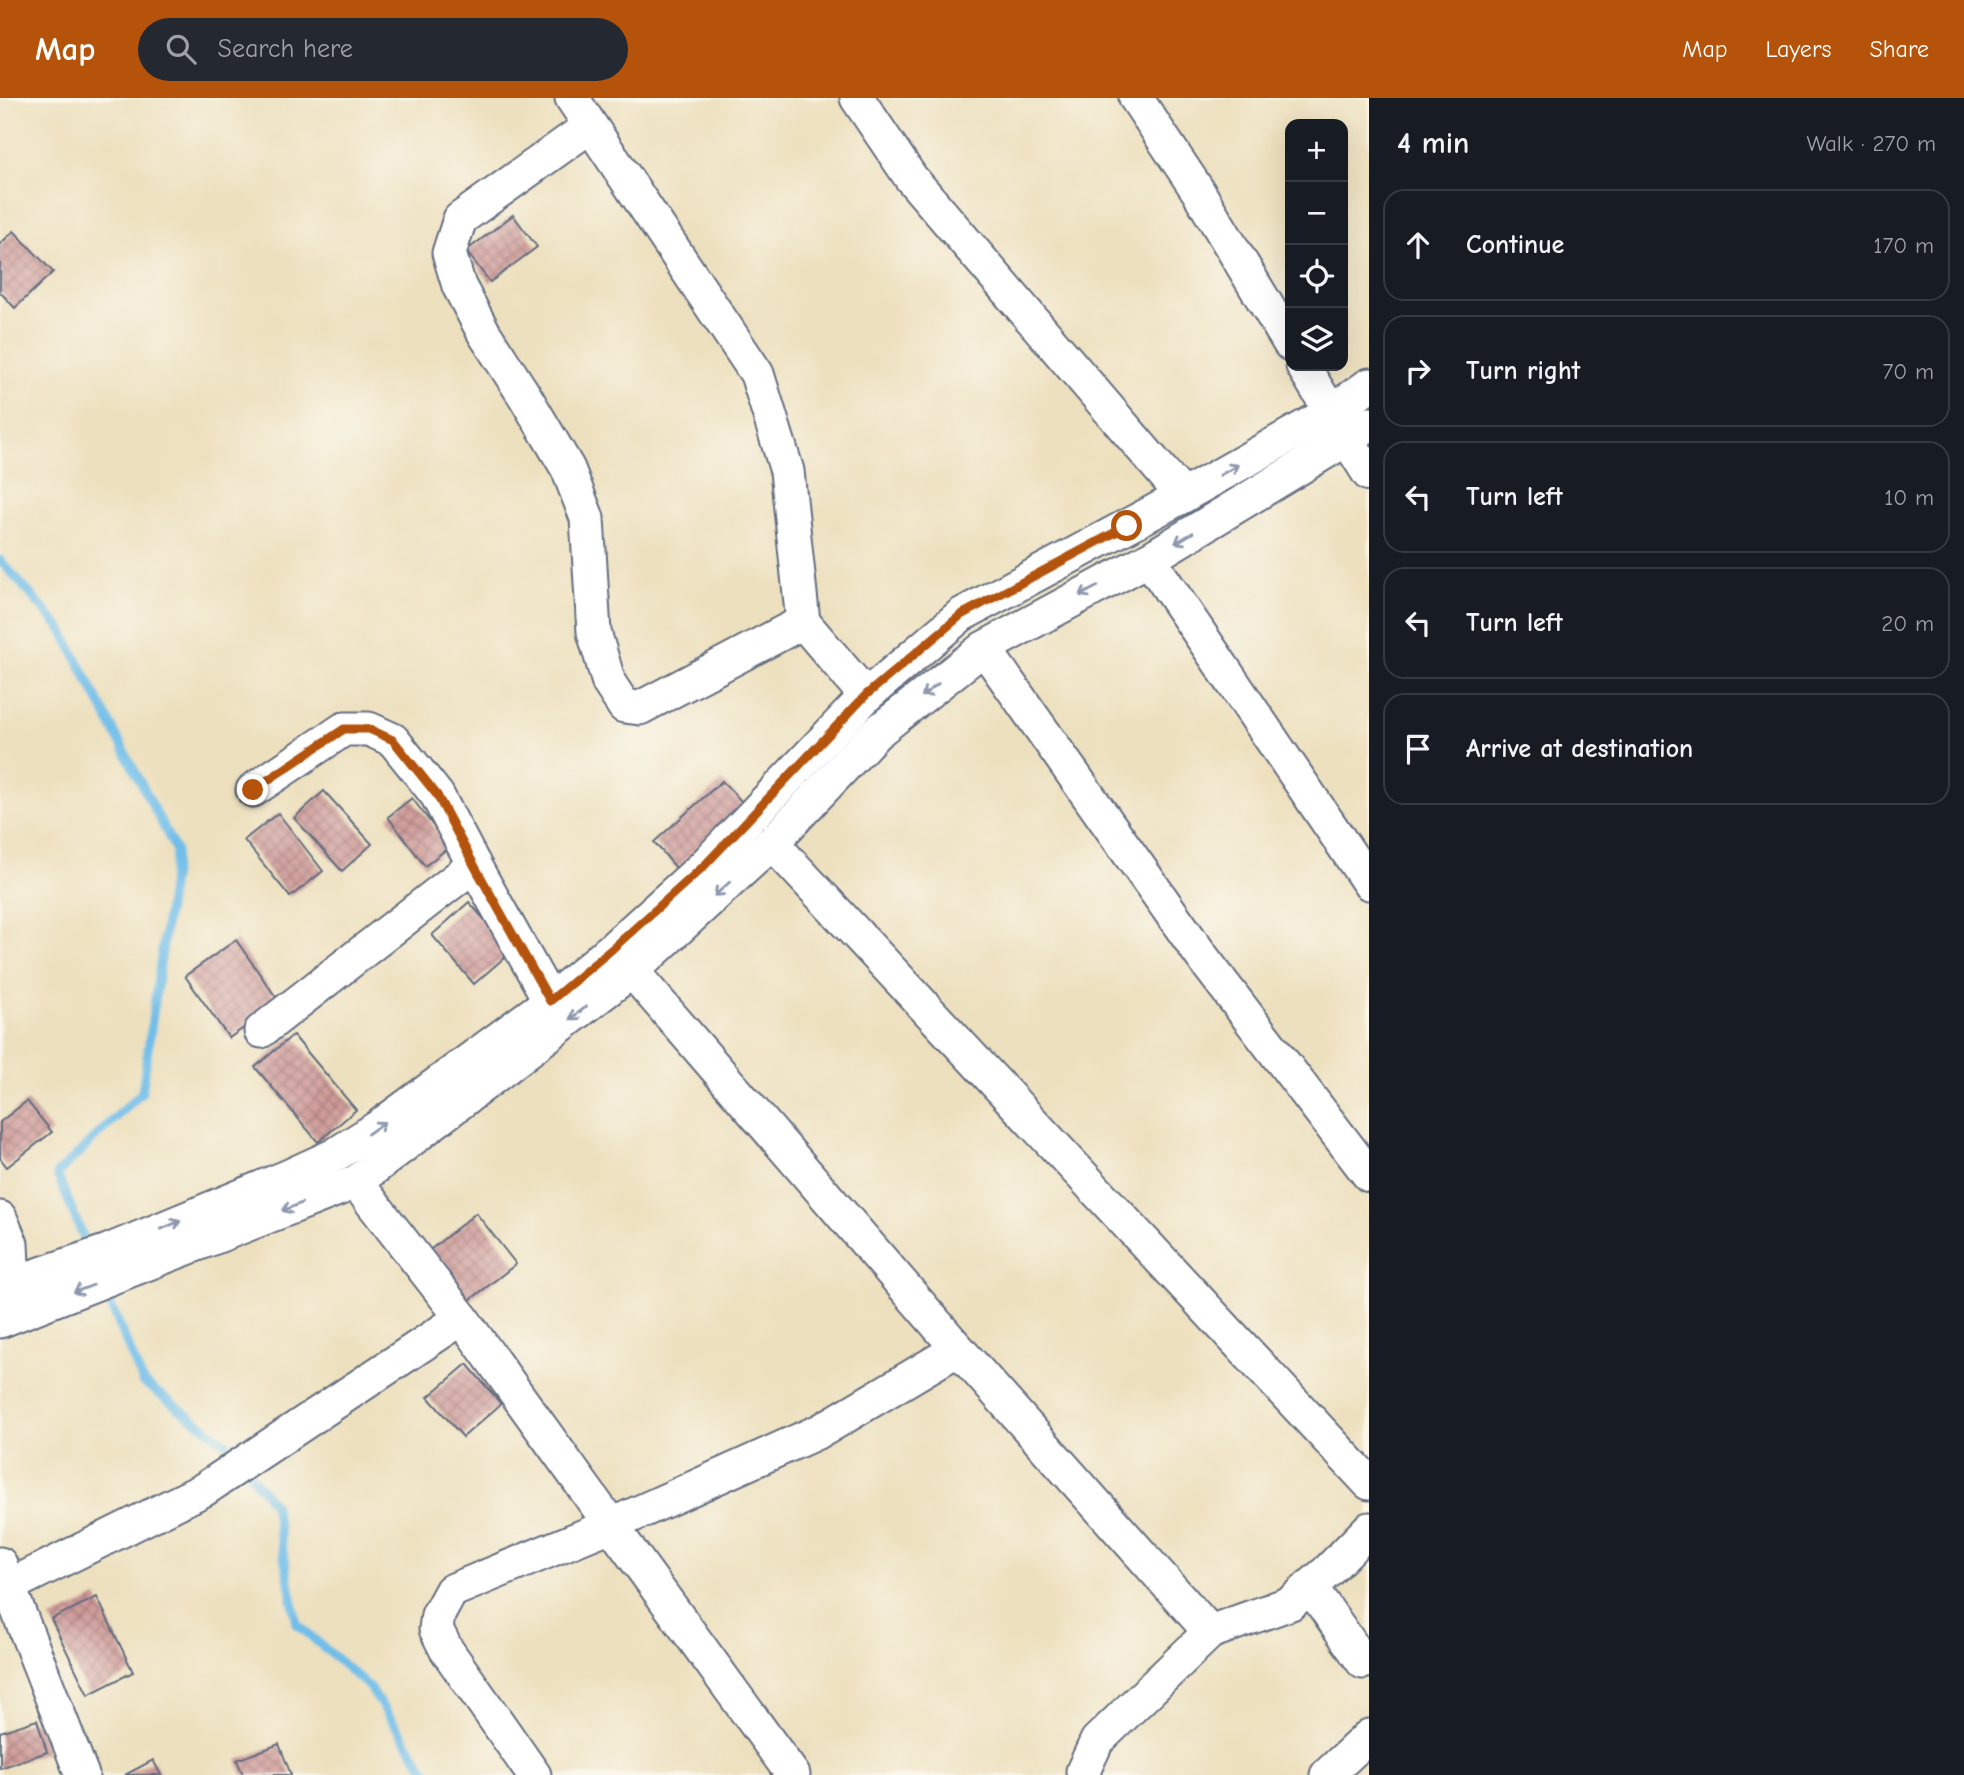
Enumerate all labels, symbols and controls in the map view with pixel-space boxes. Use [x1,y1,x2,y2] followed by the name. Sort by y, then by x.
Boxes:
[138,18,628,81] search box
[35,30,96,68] text: Map
[162,30,200,68] icon: search
[218,34,353,64] text: Search here
[1682,35,1728,63] text: Map
[1766,35,1831,63] text: Layers
[1869,35,1929,63] text: Share
[1285,119,1348,371] map controls
[1285,119,1348,182] button: +
[1397,126,1469,161] text: 4 min
[1807,130,1936,157] text: Walk · 270 m
[1285,182,1348,245] button: −
[1399,226,1437,264] icon: ahead
[1466,230,1564,260] text: Continue
[1873,232,1934,259] text: 170 m
[1285,245,1348,308] button: locate
[1285,308,1348,371] button: layers
[1399,352,1437,390] icon: right
[1466,356,1580,386] text: Turn right
[1882,358,1934,385] text: 70 m
[1219,463,1239,477] one-way arrow
[1399,478,1437,516] icon: left
[1466,482,1563,512] text: Turn left
[1884,484,1934,511] text: 10 m
[1111,510,1142,541] route start
[1175,531,1195,545] one-way arrow
[1080,584,1100,598] one-way arrow
[1399,604,1437,642] icon: left
[1466,608,1563,638] text: Turn left
[1881,610,1934,637] text: 20 m
[922,683,940,698] one-way arrow
[1399,730,1437,768] icon: arrive
[1466,734,1693,764] text: Arrive at destination
[237,774,268,805] route end
[713,881,731,897] one-way arrow
[569,1005,587,1020] one-way arrow
[366,1121,385,1135] one-way arrow
[282,1201,304,1214] one-way arrow
[160,1218,181,1231] one-way arrow
[72,1284,94,1296] one-way arrow

